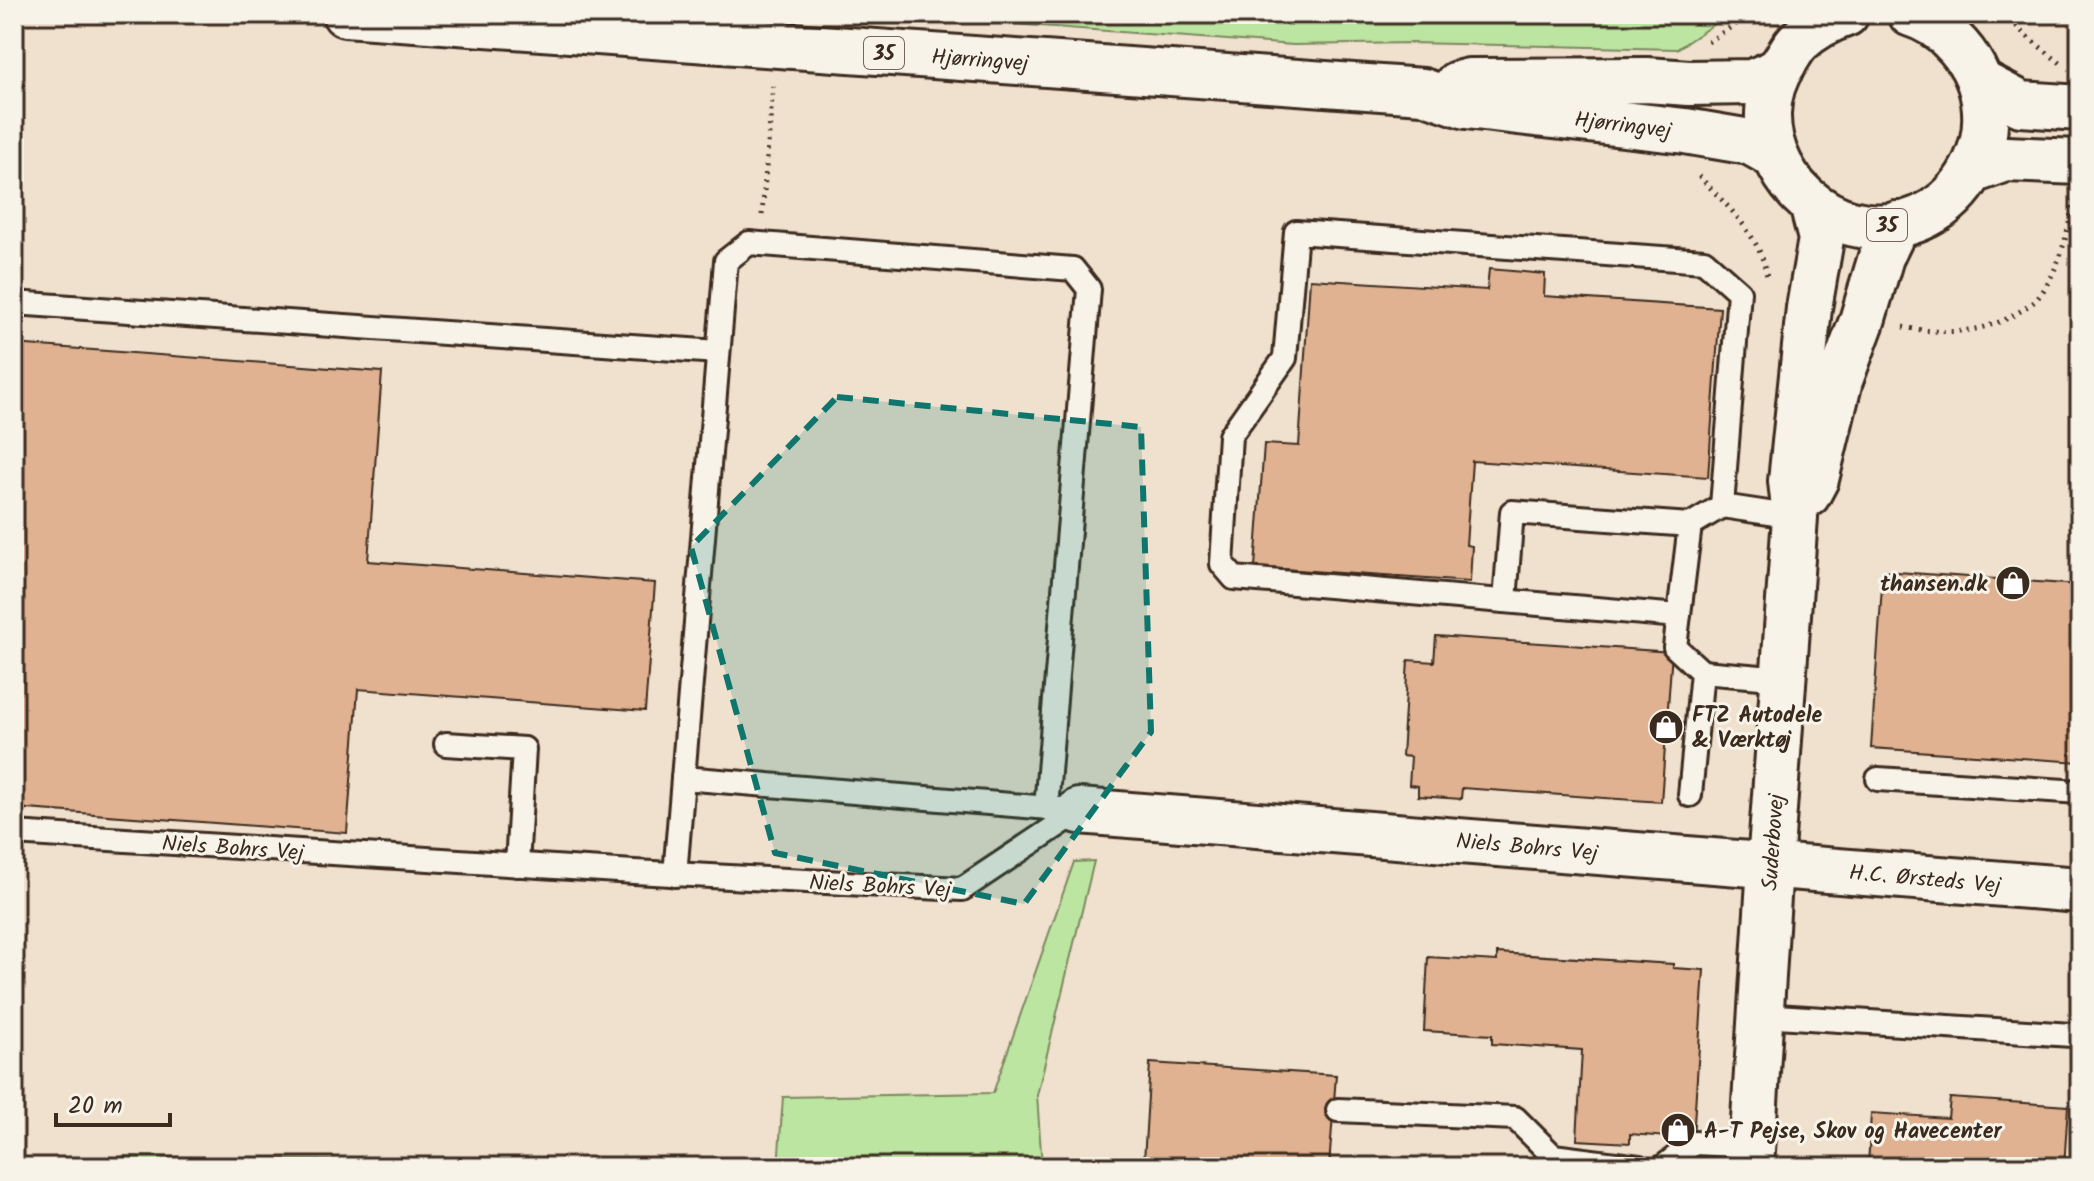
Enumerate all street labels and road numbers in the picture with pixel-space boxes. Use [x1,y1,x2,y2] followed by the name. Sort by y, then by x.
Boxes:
[864,37,904,69] road number: 35
[930,41,1031,82] street label: Hjørringvej
[1572,103,1674,150] street label: Hjørringvej
[1867,209,1907,241] road number: 35
[1754,791,1795,892] street label: Suderbovej
[1454,825,1600,872] street label: Niels Bohrs Vej
[161,827,306,872] street label: Niels Bohrs Vej
[1847,856,2003,905] street label: H.C. Ørsteds Vej
[808,866,953,909] street label: Niels Bohrs Vej

